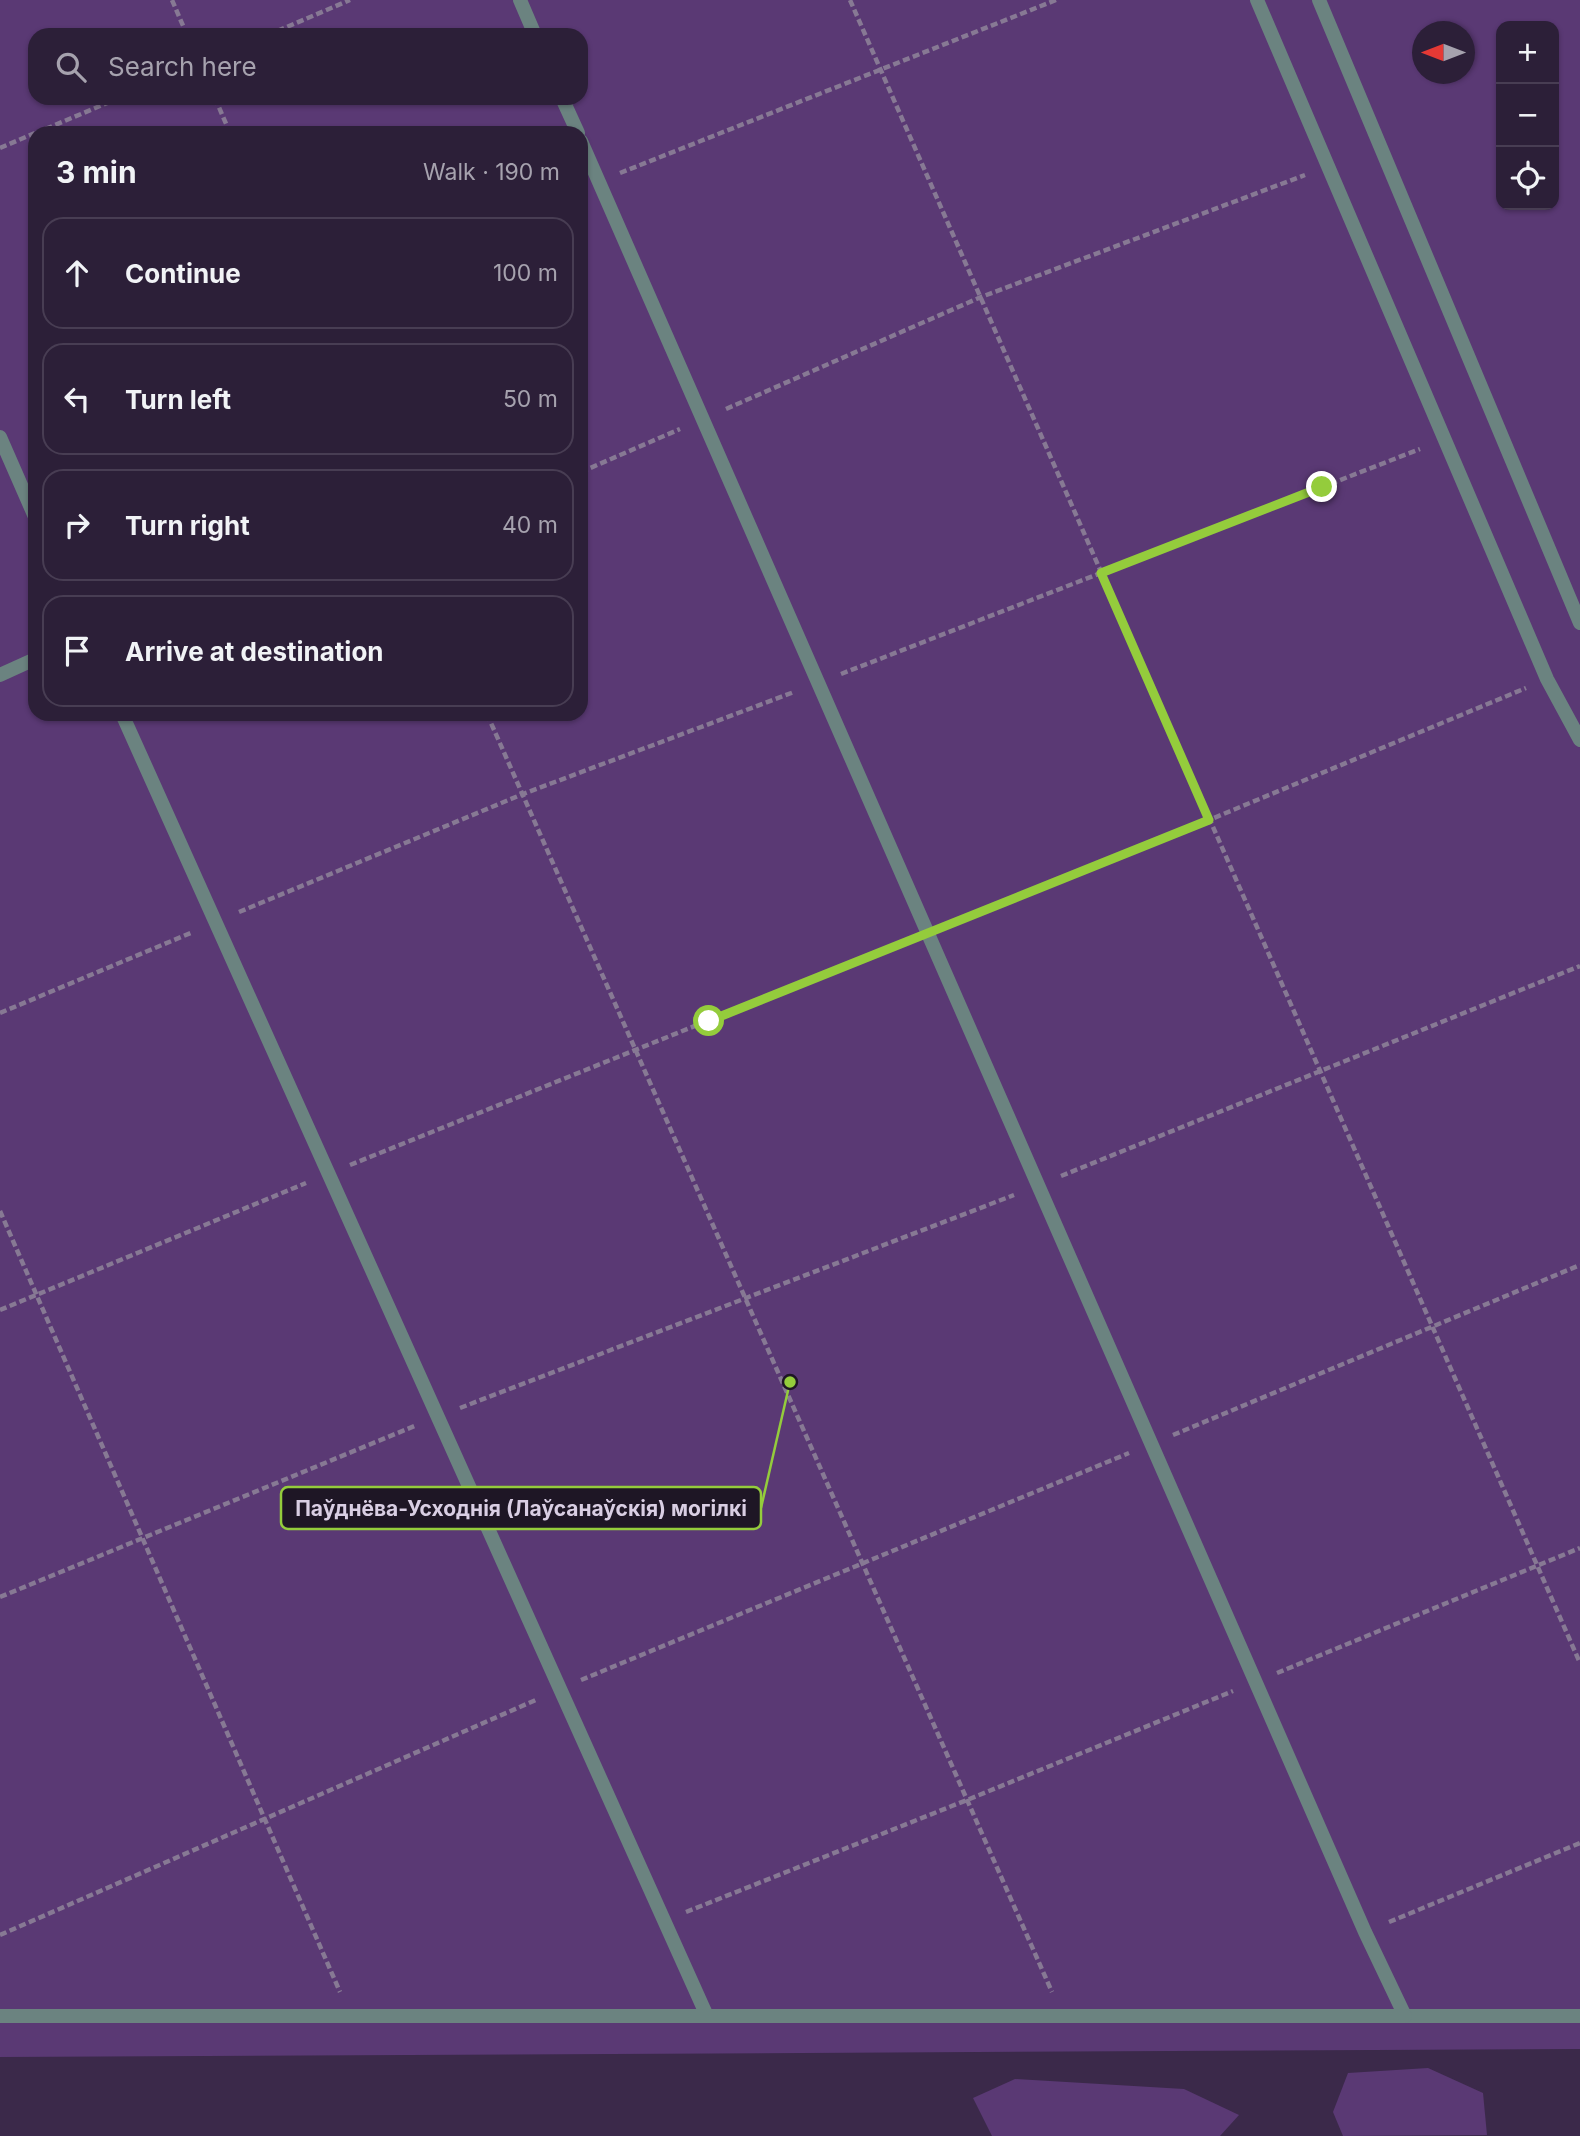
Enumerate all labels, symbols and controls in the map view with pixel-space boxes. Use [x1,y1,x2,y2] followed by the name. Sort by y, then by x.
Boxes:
[1412,21,1475,84] north arrow
[1496,21,1559,210] map controls
[1496,21,1559,84] button: +
[28,28,588,105] search box
[52,48,90,86] icon: search
[108,51,257,82] text: Search here
[1496,84,1559,147] button: −
[1496,147,1559,210] button: locate
[56,154,137,190] text: 3 min
[423,158,560,186] text: Walk · 190 m
[58,254,96,292] icon: ahead
[125,258,241,289] text: Continue
[493,259,558,287] text: 100 m
[58,380,96,418] icon: left
[125,384,231,415] text: Turn left
[503,385,558,413] text: 50 m
[1306,471,1337,502] route end
[58,506,96,544] icon: right
[125,510,250,541] text: Turn right
[502,511,558,539] text: 40 m
[58,632,96,670] icon: arrive
[125,636,384,667] text: Arrive at destination
[693,1005,724,1036] route start
[281,1487,761,1529] callout: Паўднёва-Усходнія (Лаўсанаўскія) могілкі
[295,1496,747,1521] text: Паўднёва-Усходнія (Лаўсанаўскія) могілкі

